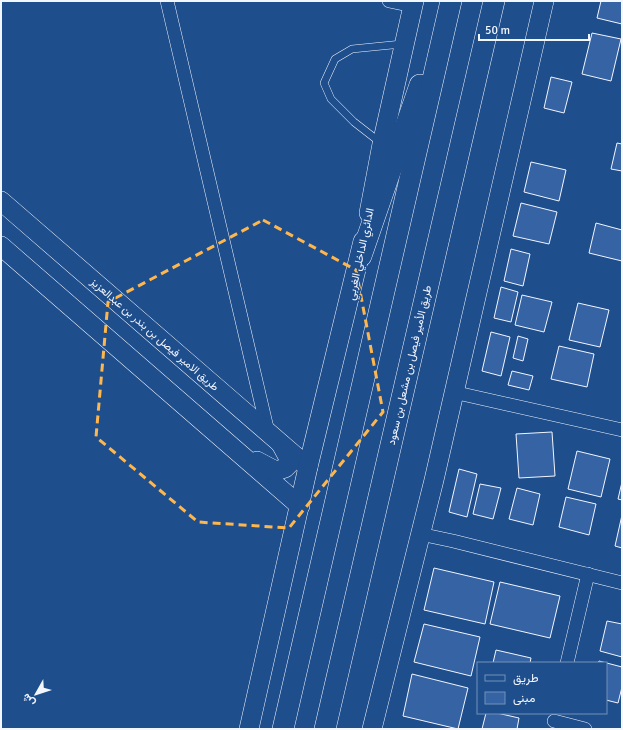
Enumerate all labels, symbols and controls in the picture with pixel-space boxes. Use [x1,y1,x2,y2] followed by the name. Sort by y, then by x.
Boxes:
[479,16,589,42] scale bar
[485,23,510,38] text: 50 m
[344,207,380,302] street label: الدائري الداخلي الغربي
[87,274,221,394] street label: طريق الامير فيصل بن بندر بن عبدالعزيز
[385,284,434,446] street label: طريق الأمير فيصل بن مشعل بن سعود
[477,662,607,714] legend
[513,671,539,686] text: طريق
[16,674,56,714] north arrow
[19,691,38,709] text: ش
[513,691,535,706] text: مبنى

